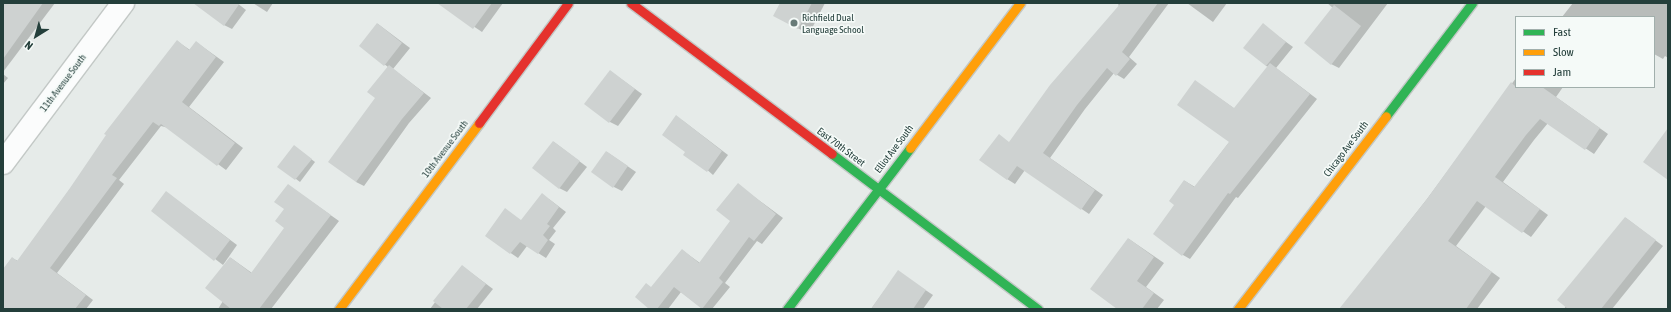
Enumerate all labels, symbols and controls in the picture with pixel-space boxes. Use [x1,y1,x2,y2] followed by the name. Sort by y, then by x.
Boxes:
[802,11,864,34] place label: Richfield Dual Language School
[16,16,56,56] north arrow
[1515,16,1655,88] legend
[789,18,799,28] marker: Richfield Dual Language School
[1553,25,1571,39] text: Fast
[23,39,35,52] text: N
[1553,45,1574,59] text: Slow
[37,52,89,114] street label: 11th Avenue South
[1553,65,1571,79] text: Jam
[419,118,471,180] street label: 10th Avenue South
[1321,119,1371,179] street label: Chicago Ave South
[872,123,916,175] street label: Elliot Ave South
[815,125,867,169] street label: East 70th Street

